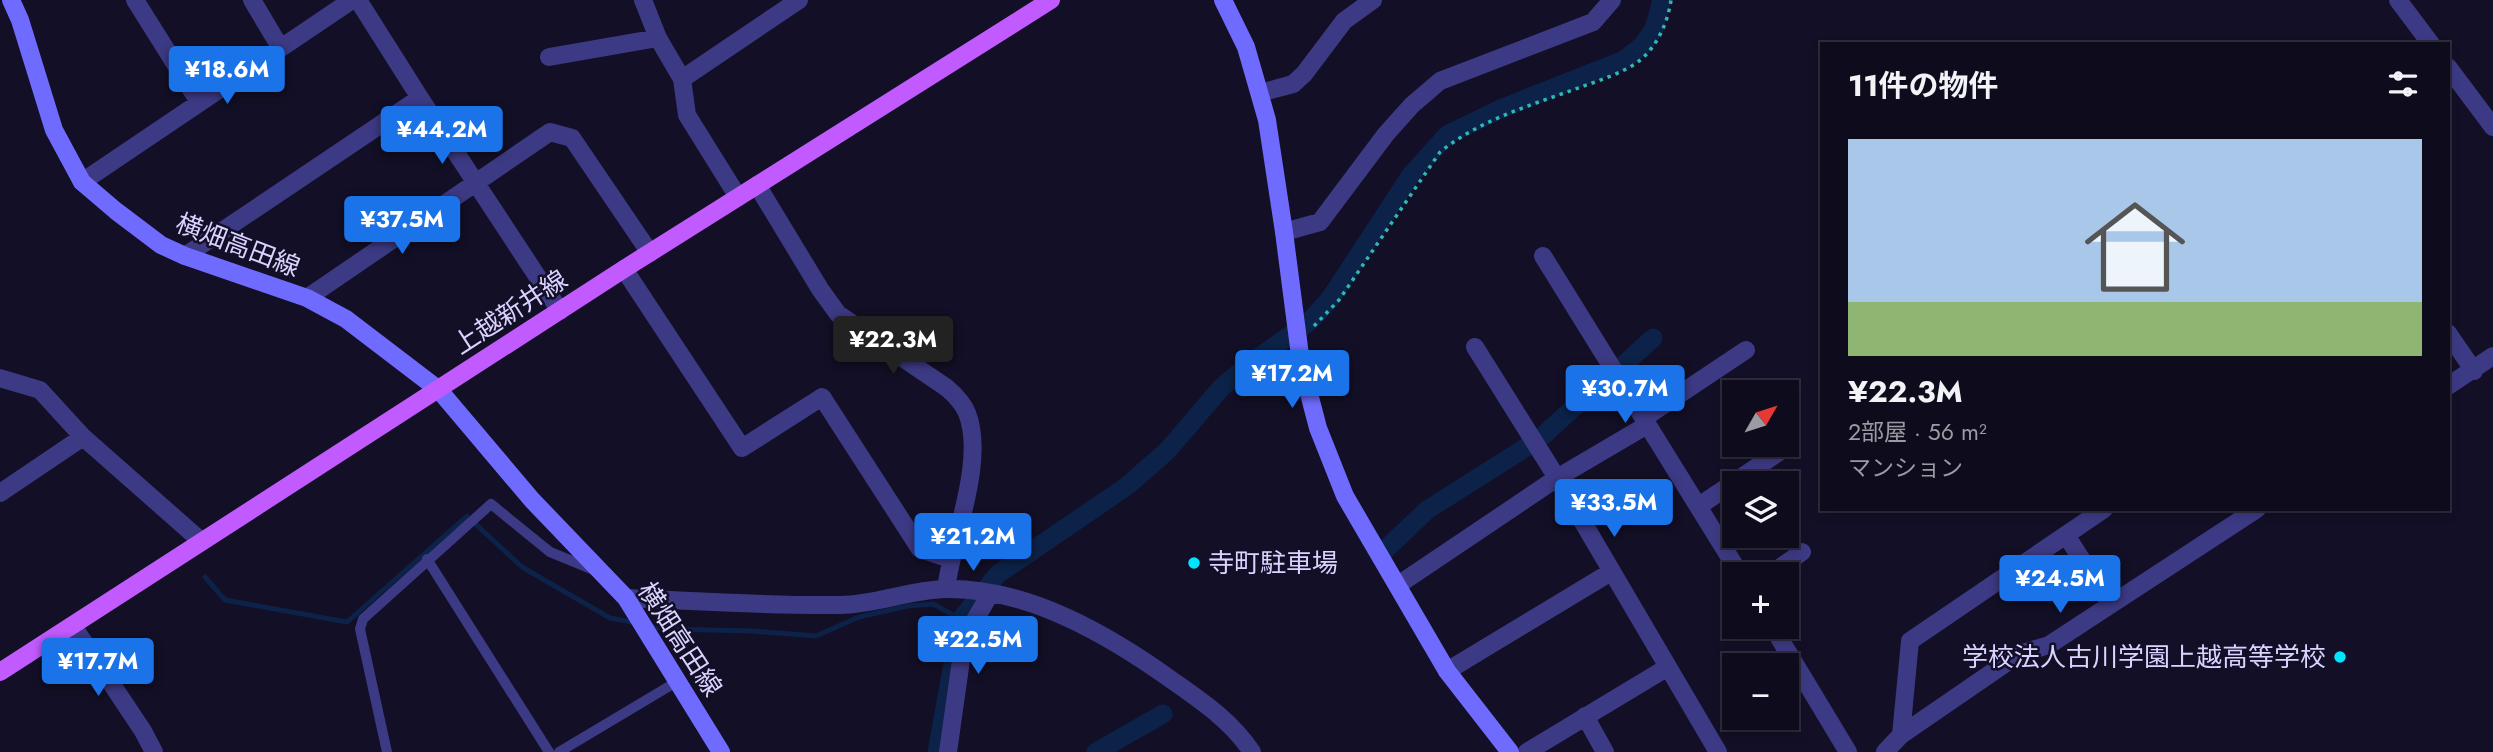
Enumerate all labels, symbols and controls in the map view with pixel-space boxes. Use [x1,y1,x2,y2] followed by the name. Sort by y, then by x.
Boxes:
[170,46,284,106] pin: ¥18.6M
[185,52,269,86] text: ¥18.6M
[1848,64,1999,107] text: 11件の物件
[2384,65,2422,103] icon: filters
[385,106,499,166] pin: ¥44.2M
[397,112,487,146] text: ¥44.2M
[2072,184,2198,310] icon: home
[345,196,459,256] pin: ¥37.5M
[360,202,444,236] text: ¥37.5M
[171,204,305,286] street label: 横畑高田線
[445,261,575,363] street label: 上越新井線
[836,316,950,376] pin: ¥22.3M
[849,322,937,356] text: ¥22.3M
[1235,350,1349,410] pin: ¥17.2M
[1251,356,1333,390] text: ¥17.2M
[1568,366,1682,425] pin: ¥30.7M
[1848,370,1962,413] text: ¥22.3M
[1582,371,1668,405] text: ¥30.7M
[1722,380,1799,457] north arrow
[1722,380,1799,730] map controls
[1848,415,1987,449] text: 2部屋 · 56 m²
[1848,451,1963,485] text: マンション
[1722,471,1799,548] button: layers
[1557,480,1671,539] pin: ¥33.5M
[1571,485,1657,519] text: ¥33.5M
[916,514,1030,573] pin: ¥21.2M
[930,519,1016,553] text: ¥21.2M
[1208,544,1338,582] place label: 寺町駐車場
[1186,555,1202,571] marker: 寺町駐車場
[2003,556,2117,615] pin: ¥24.5M
[2015,561,2105,595] text: ¥24.5M
[1722,562,1799,639] button: +
[629,574,731,704] street label: 横畑高田線
[921,616,1035,676] pin: ¥22.5M
[934,622,1022,656] text: ¥22.5M
[41,638,155,698] pin: ¥17.7M
[1962,638,2326,676] place label: 学校法人古川学園上越高等学校
[58,644,138,678] text: ¥17.7M
[2332,649,2348,665] marker: 学校法人古川学園上越高等学校
[1722,653,1799,730] button: −

